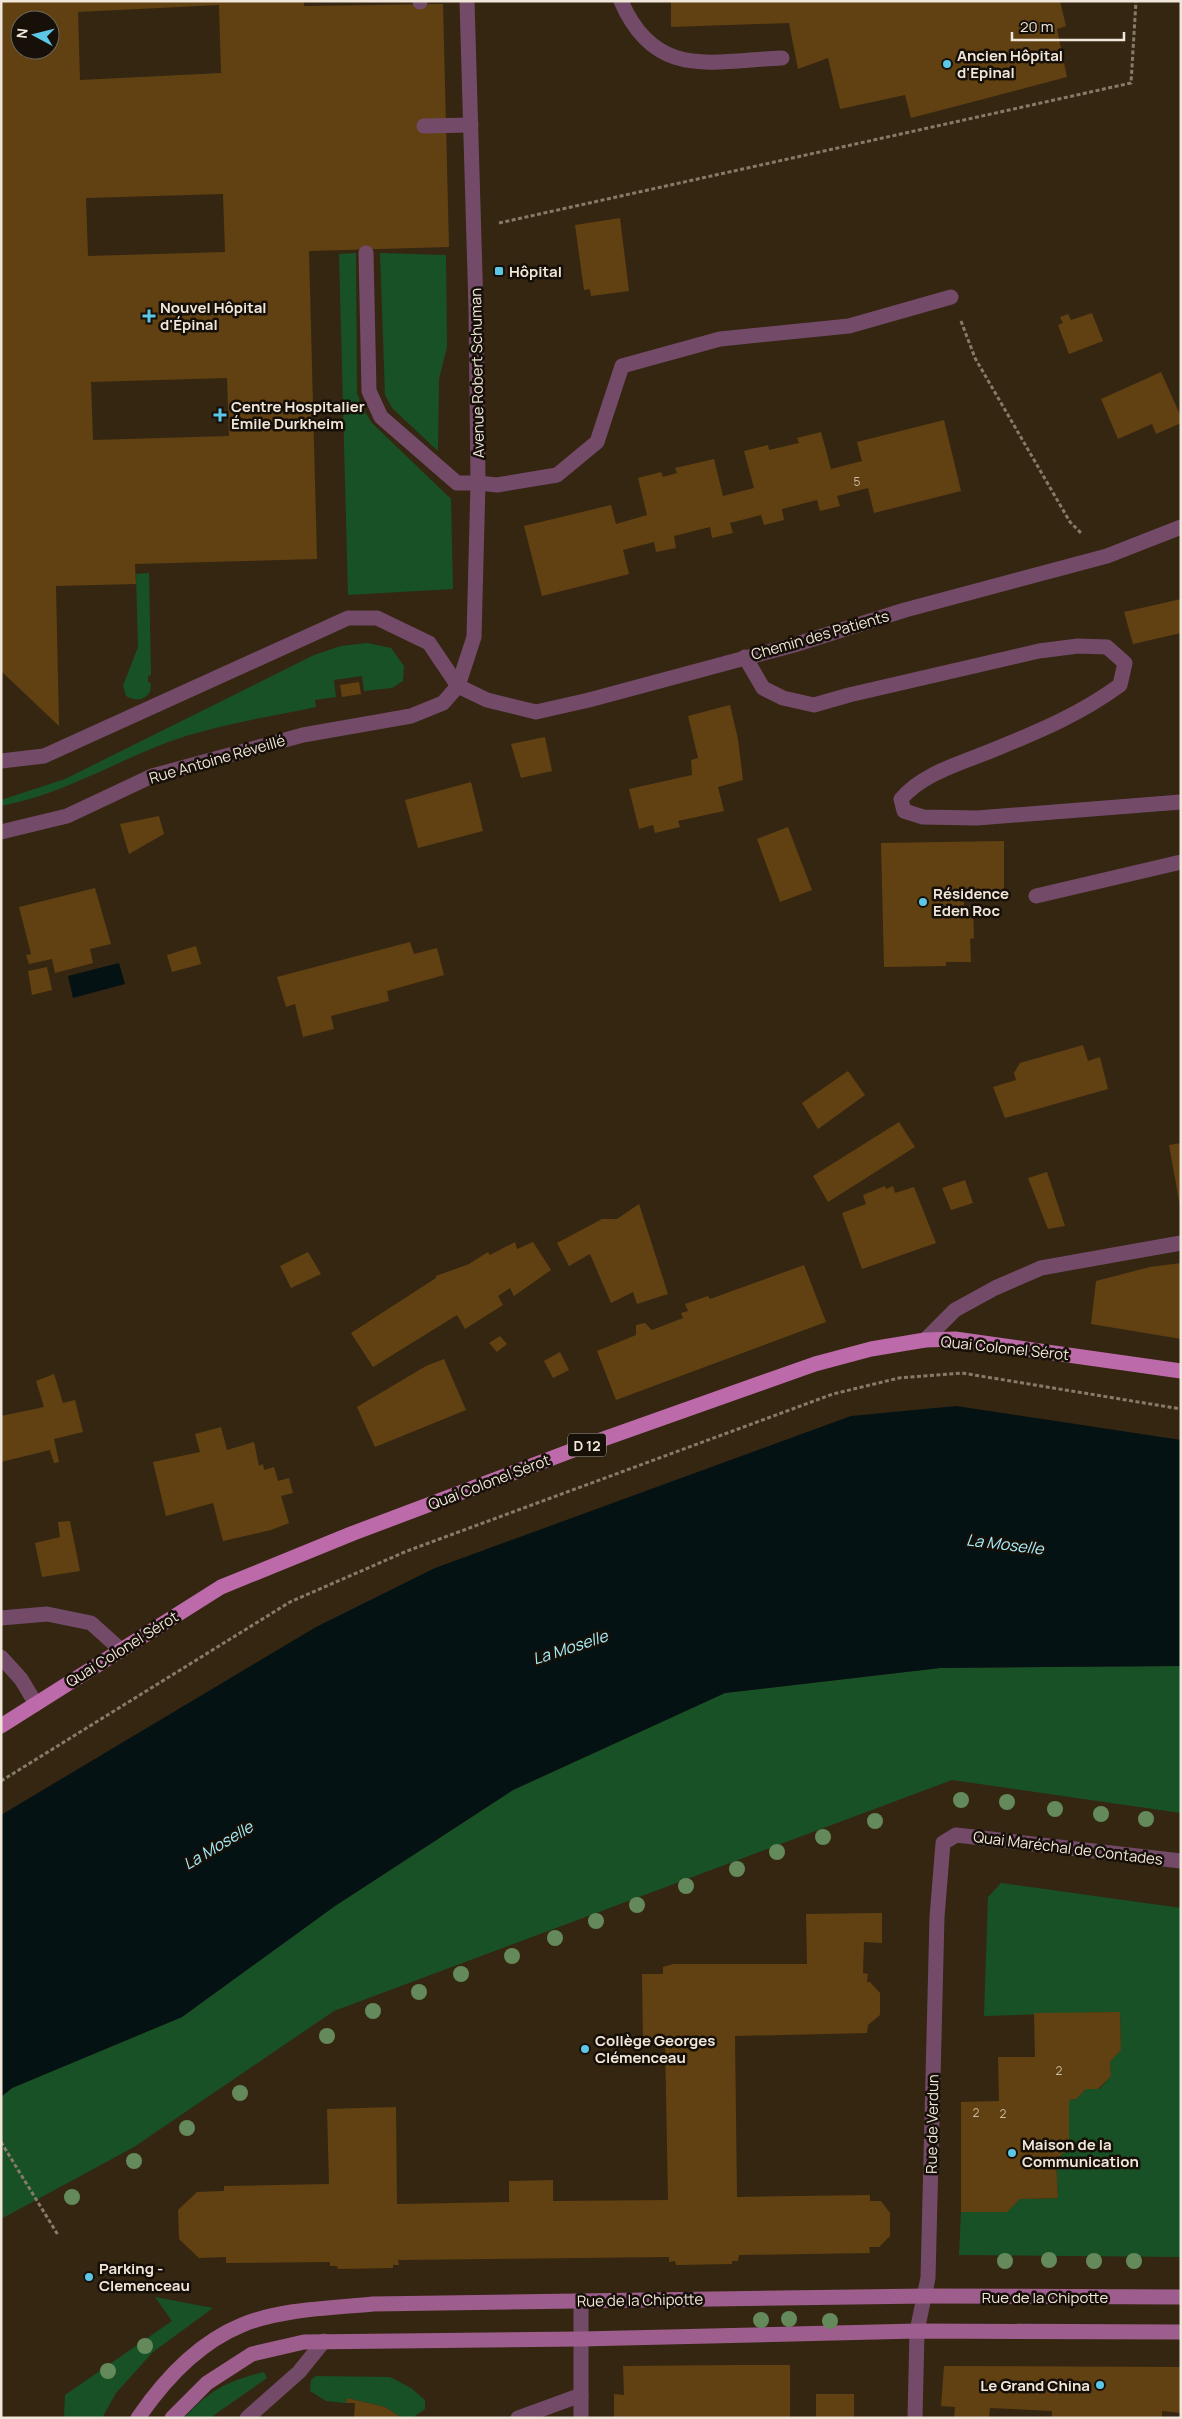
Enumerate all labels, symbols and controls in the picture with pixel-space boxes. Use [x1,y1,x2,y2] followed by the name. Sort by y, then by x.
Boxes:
[10,10,60,60] north arrow
[1012,10,1124,42] scale bar
[1020,16,1053,37] text: 20 m
[12,27,32,40] text: N
[957,45,1063,83] place label: Ancien Hôpital d'Epinal
[941,58,953,70] marker: Ancien Hôpital d'Epinal
[509,261,562,282] place label: Hôpital
[493,265,505,277] marker: Hôpital
[465,288,489,458] street label: Avenue Robert Schuman
[160,297,267,335] place label: Nouvel Hôpital d'Épinal
[142,309,156,323] marker: Nouvel Hôpital d'Épinal
[231,396,365,434] place label: Centre Hospitalier Émile Durkheim
[213,408,227,422] marker: Centre Hospitalier Émile Durkheim
[854,473,861,490] house number: 5
[749,605,892,665] street label: Chemin des Patients
[147,729,288,788] street label: Rue Antoine Réveillé
[933,883,1009,921] place label: Résidence Eden Roc
[917,896,929,908] marker: Résidence Eden Roc
[940,1331,1070,1365] street label: Quai Colonel Sérot
[568,1434,606,1456] road number: D 12
[425,1449,553,1515] street label: Quai Colonel Sérot
[965,1528,1047,1560] water label: La Moselle
[62,1606,182,1692] street label: Quai Colonel Sérot
[530,1624,612,1669] water label: La Moselle
[179,1815,258,1874] water label: La Moselle
[972,1826,1164,1870] street label: Quai Maréchal de Contades
[595,2030,715,2068] place label: Collège Georges Clémenceau
[579,2043,591,2055] marker: Collège Georges Clémenceau
[1056,2062,1063,2079] house number: 2
[921,2074,943,2174] street label: Rue de Verdun
[973,2104,980,2121] house number: 2
[1000,2105,1007,2122] house number: 2
[1022,2134,1139,2172] place label: Maison de la Communication
[1006,2147,1018,2159] marker: Maison de la Communication
[99,2258,190,2296] place label: Parking - Clemenceau
[83,2271,95,2283] marker: Parking - Clemenceau
[982,2287,1108,2308] street label: Rue de la Chipotte
[577,2288,704,2312] street label: Rue de la Chipotte
[980,2375,1090,2396] place label: Le Grand China
[1094,2379,1106,2391] marker: Le Grand China

